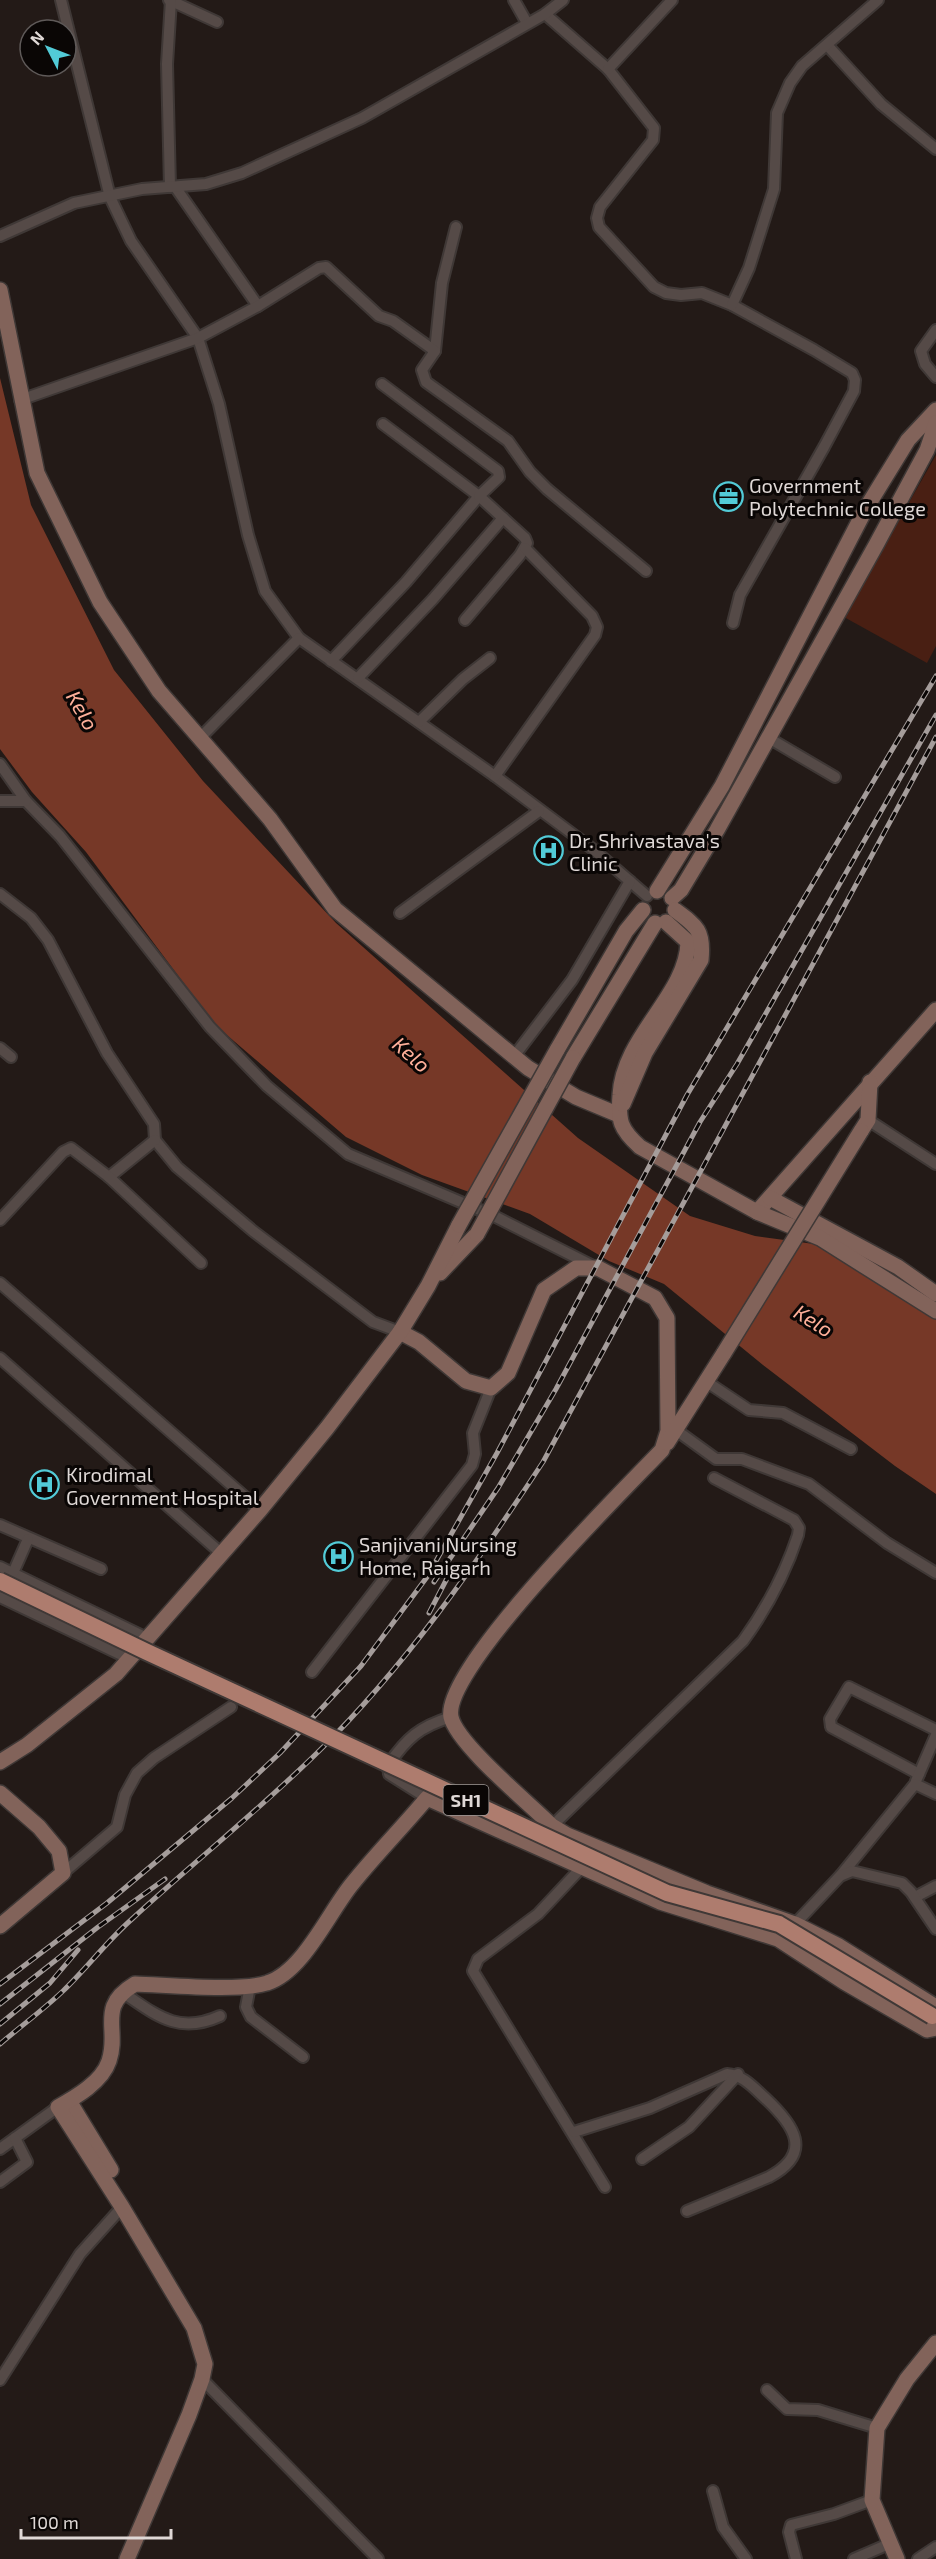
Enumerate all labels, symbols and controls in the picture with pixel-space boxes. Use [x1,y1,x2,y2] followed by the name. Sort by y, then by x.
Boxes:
[18,18,78,78] north arrow
[26,27,47,48] text: N
[749,473,926,520] place label: Government Polytechnic College
[712,481,744,513] office icon: Government Polytechnic College
[62,686,104,734] water label: Kelo
[569,828,720,875] place label: Dr. Shrivastava's Clinic
[532,835,564,867] hospital icon: Dr. Shrivastava's Clinic
[388,1031,436,1077] water label: Kelo
[790,1298,838,1342] water label: Kelo
[66,1462,259,1509] place label: Kirodimal Government Hospital
[29,1469,61,1501] hospital icon: Kirodimal Government Hospital
[359,1532,517,1579] place label: Sanjivani Nursing Home, Raigarh
[322,1540,354,1572] hospital icon: Sanjivani Nursing Home, Raigarh
[444,1785,488,1815] road number: SH1
[21,2502,171,2540] scale bar
[30,2511,79,2533] text: 100 m

